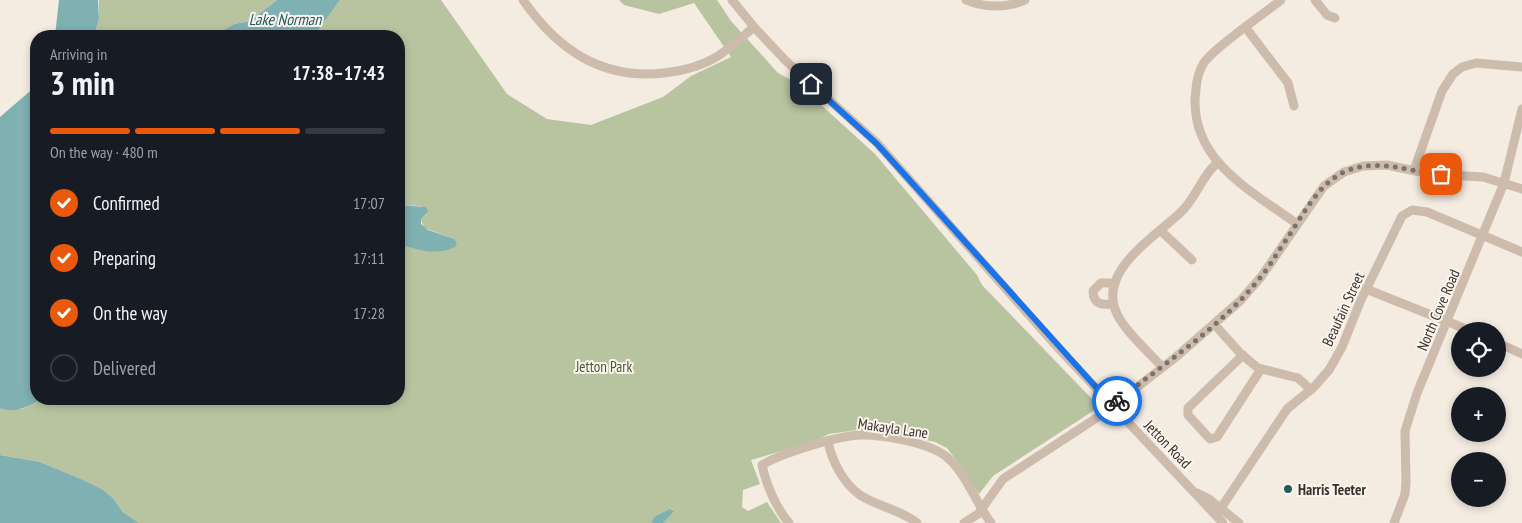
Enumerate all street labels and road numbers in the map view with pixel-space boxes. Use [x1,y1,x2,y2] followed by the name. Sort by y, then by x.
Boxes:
[1412,266,1464,354] street label: North Cove Road
[1318,269,1368,349] street label: Beaufain Street
[857,414,929,442] street label: Makayla Lane
[1140,415,1196,472] street label: Jetton Road

